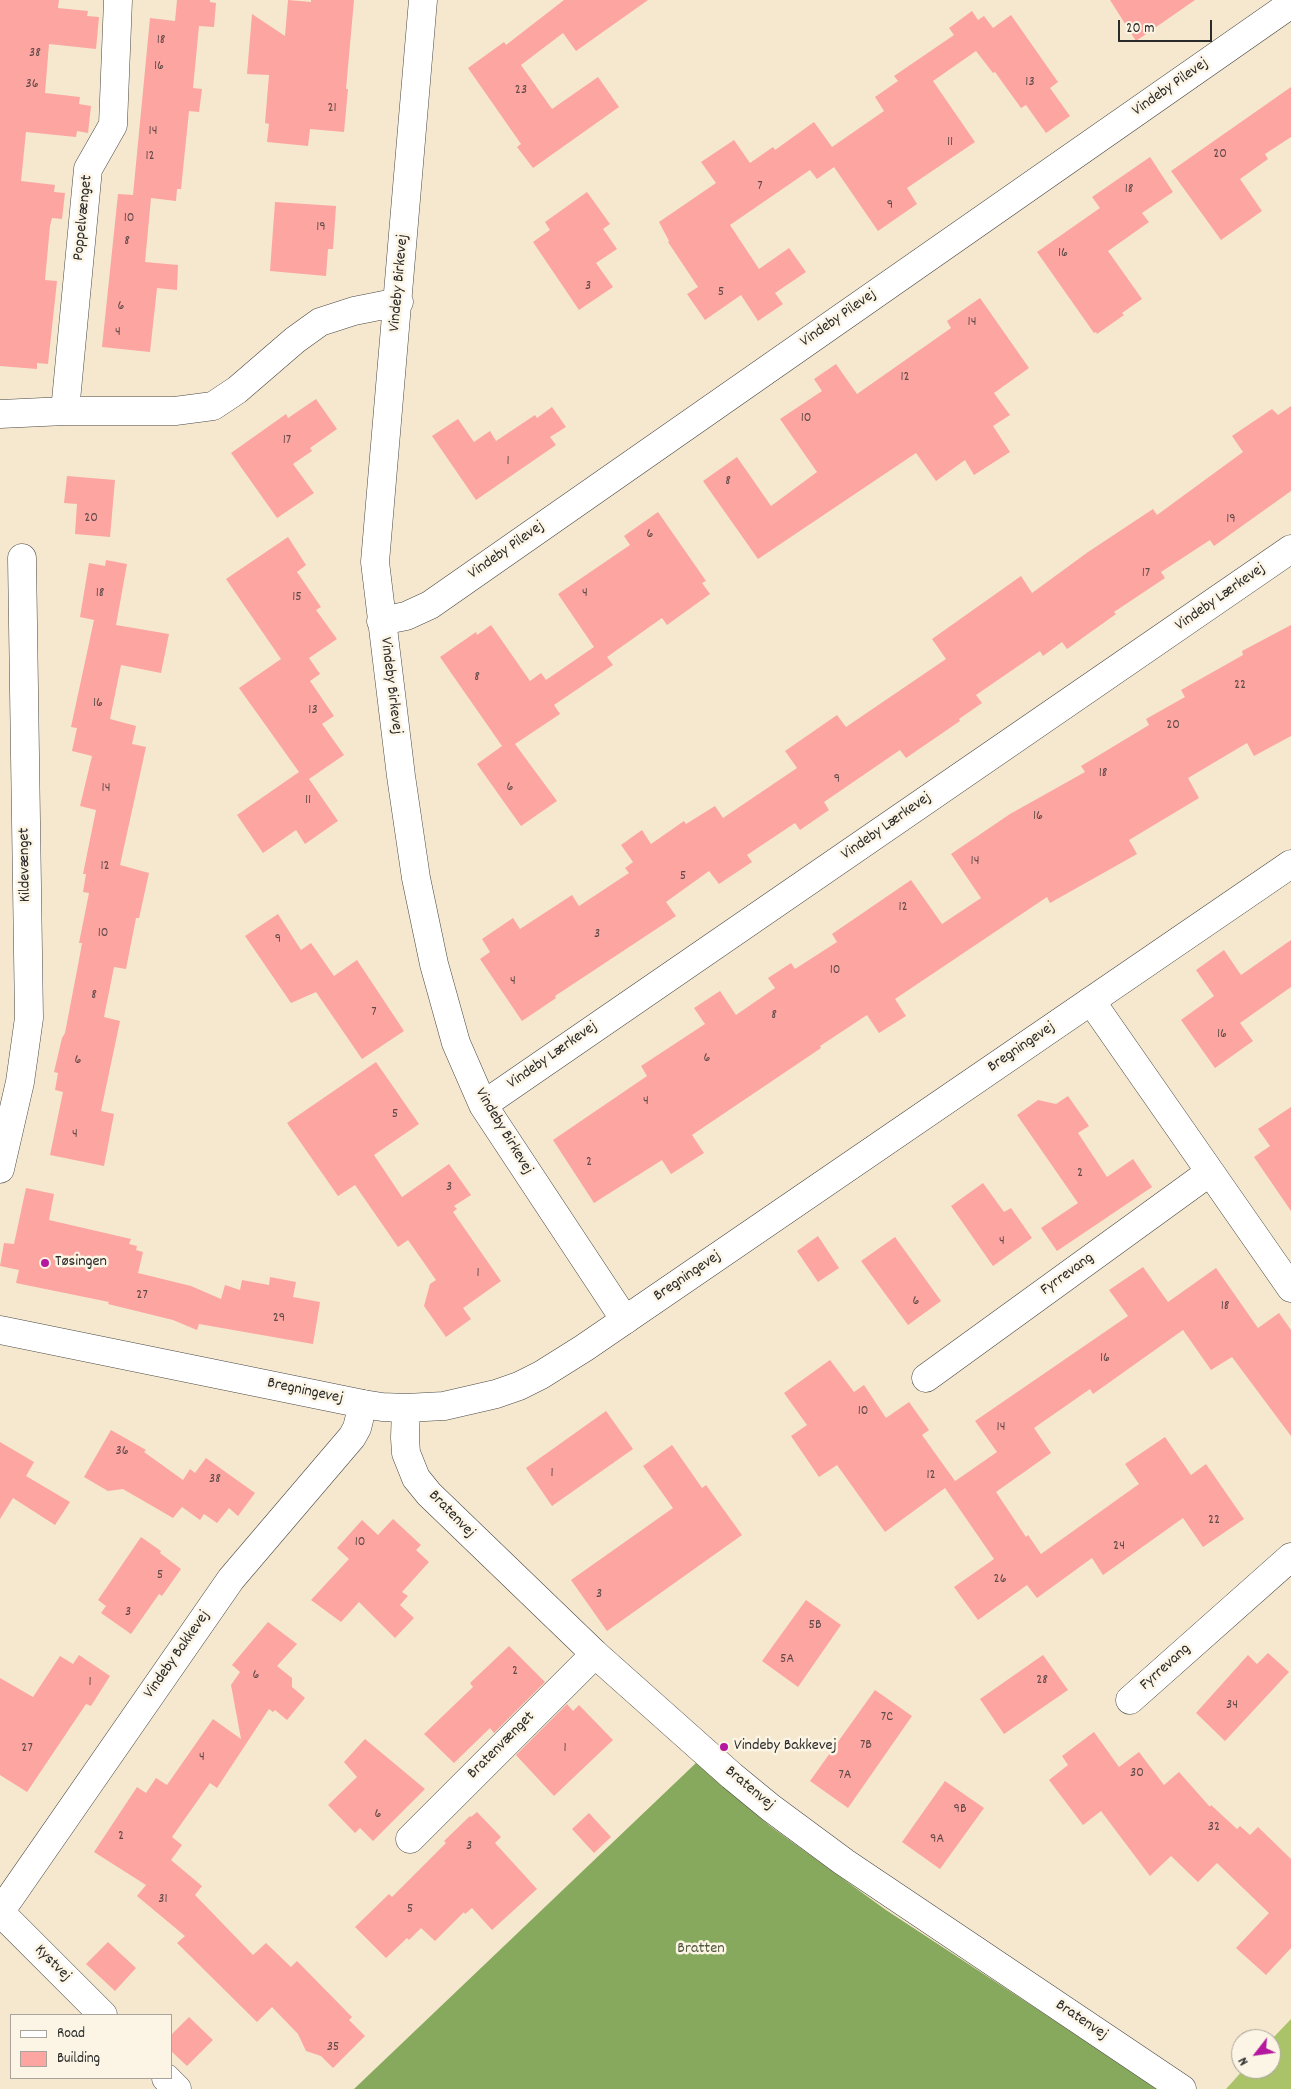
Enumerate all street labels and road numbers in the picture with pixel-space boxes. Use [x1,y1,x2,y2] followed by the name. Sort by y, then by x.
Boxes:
[1129,55,1213,121] street label: Vindeby Pilevej
[70,174,98,262] street label: Poppelvænget
[386,234,414,332] street label: Vindeby Birkevej
[797,286,881,352] street label: Vindeby Pilevej
[465,518,549,584] street label: Vindeby Pilevej
[1172,560,1270,636] street label: Vindeby Lærkevej
[375,636,405,736] street label: Vindeby Birkevej
[838,789,936,865] street label: Vindeby Lærkevej
[16,827,36,903] street label: Kildevænget
[504,1018,602,1094] street label: Vindeby Lærkevej
[985,1018,1059,1078] street label: Bregningevej
[470,1085,536,1179] street label: Vindeby Birkevej
[651,1247,725,1307] street label: Bregningevej
[1038,1249,1098,1301] street label: Fyrrevang
[265,1375,345,1409] street label: Bregningevej
[424,1487,478,1543] street label: Bratenvej
[141,1607,215,1703] street label: Vindeby Bakkevej
[1137,1640,1195,1696] street label: Fyrrevang
[464,1708,540,1784] street label: Bratenvænget
[720,1763,778,1815] street label: Bratenvej
[30,1942,74,1986] street label: Kystvej
[1051,1996,1111,2046] street label: Bratenvej

